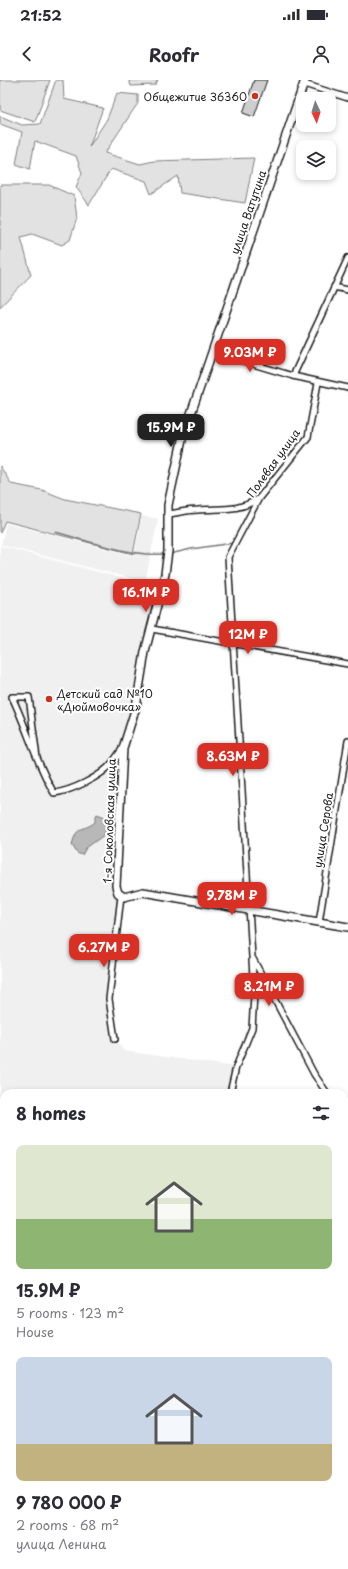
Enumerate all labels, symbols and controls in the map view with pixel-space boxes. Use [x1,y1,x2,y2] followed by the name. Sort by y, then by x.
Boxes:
[20,3,62,26] text: 21:52
[149,41,199,68] text: Roofr
[16,43,38,65] icon: back
[310,43,332,65] icon: person
[144,88,247,105] place label: Общежитие 36360
[250,91,260,101] marker: Общежитие 36360
[296,92,336,132] north arrow
[296,92,336,180] map controls
[296,140,336,180] button: layers
[226,168,270,256] street label: улица Ватутина
[213,339,287,373] pin: 9.03M ₽
[224,342,276,361] text: 9.03M ₽
[134,414,208,448] pin: 15.9M ₽
[146,417,196,436] text: 15.9M ₽
[242,425,304,501] street label: Полевая улица
[109,579,183,613] pin: 16.1M ₽
[122,582,170,601] text: 16.1M ₽
[220,621,276,655] pin: 12M ₽
[228,624,268,643] text: 12M ₽
[56,685,153,715] place label: Детский сад №10 «Дюймовочка»
[44,694,54,704] marker: Детский сад №10 «Дюймовочка»
[196,743,270,777] pin: 8.63M ₽
[206,746,260,765] text: 8.63M ₽
[98,758,120,884] street label: 1-я Соколовская улица
[309,791,337,869] street label: улица Серова
[195,882,269,916] pin: 9.78M ₽
[207,885,258,904] text: 9.78M ₽
[67,934,141,968] pin: 6.27M ₽
[78,937,130,956] text: 6.27M ₽
[232,973,306,1007] pin: 8.21M ₽
[244,976,294,995] text: 8.21M ₽
[16,1100,86,1126] text: 8 homes
[310,1102,332,1124] icon: filters
[138,1171,210,1243] icon: home
[16,1277,80,1303] text: 15.9M ₽
[16,1303,124,1322] text: 5 rooms · 123 m²
[16,1322,54,1341] text: House
[138,1383,210,1455] icon: home
[16,1489,122,1515] text: 9 780 000 ₽
[16,1515,119,1534] text: 2 rooms · 68 m²
[16,1534,106,1553] text: улица Ленина

